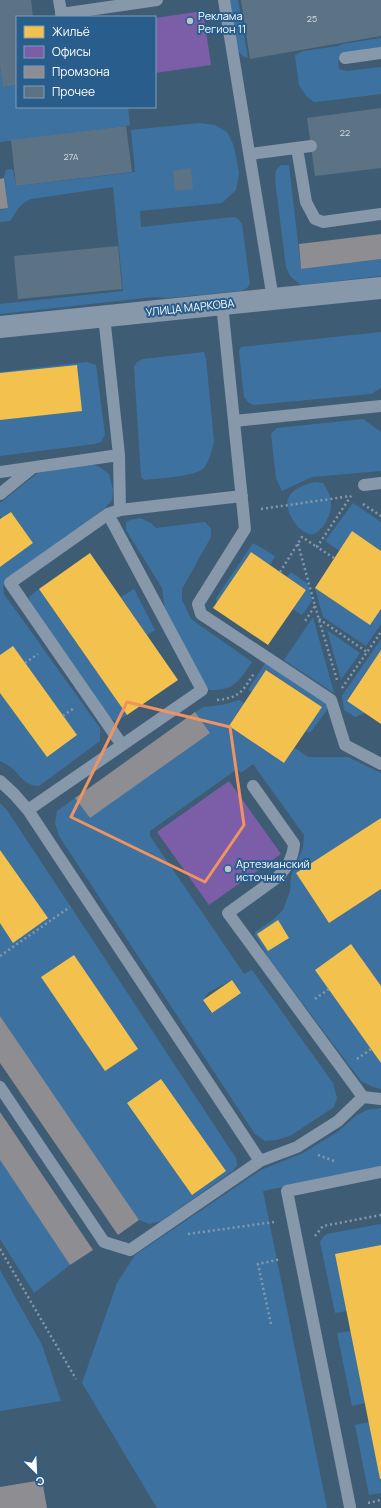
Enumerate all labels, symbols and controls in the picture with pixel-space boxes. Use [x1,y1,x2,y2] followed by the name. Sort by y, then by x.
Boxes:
[198,8,246,36] place label: Реклама Регион 11
[307,12,317,25] house number: 25
[16,16,156,108] legend
[185,16,195,26] marker: Реклама Регион 11
[52,23,90,40] text: Жильё
[52,43,91,60] text: Офисы
[52,63,110,80] text: Промзона
[52,83,95,100] text: Прочее
[340,126,350,139] house number: 22
[64,150,79,163] house number: 27А
[145,295,235,319] street label: УЛИЦА МАРКОВА
[236,856,310,884] place label: Артезианский источник
[223,864,233,874] marker: Артезианский источник
[16,1452,56,1492] north arrow
[34,1473,47,1490] text: С

